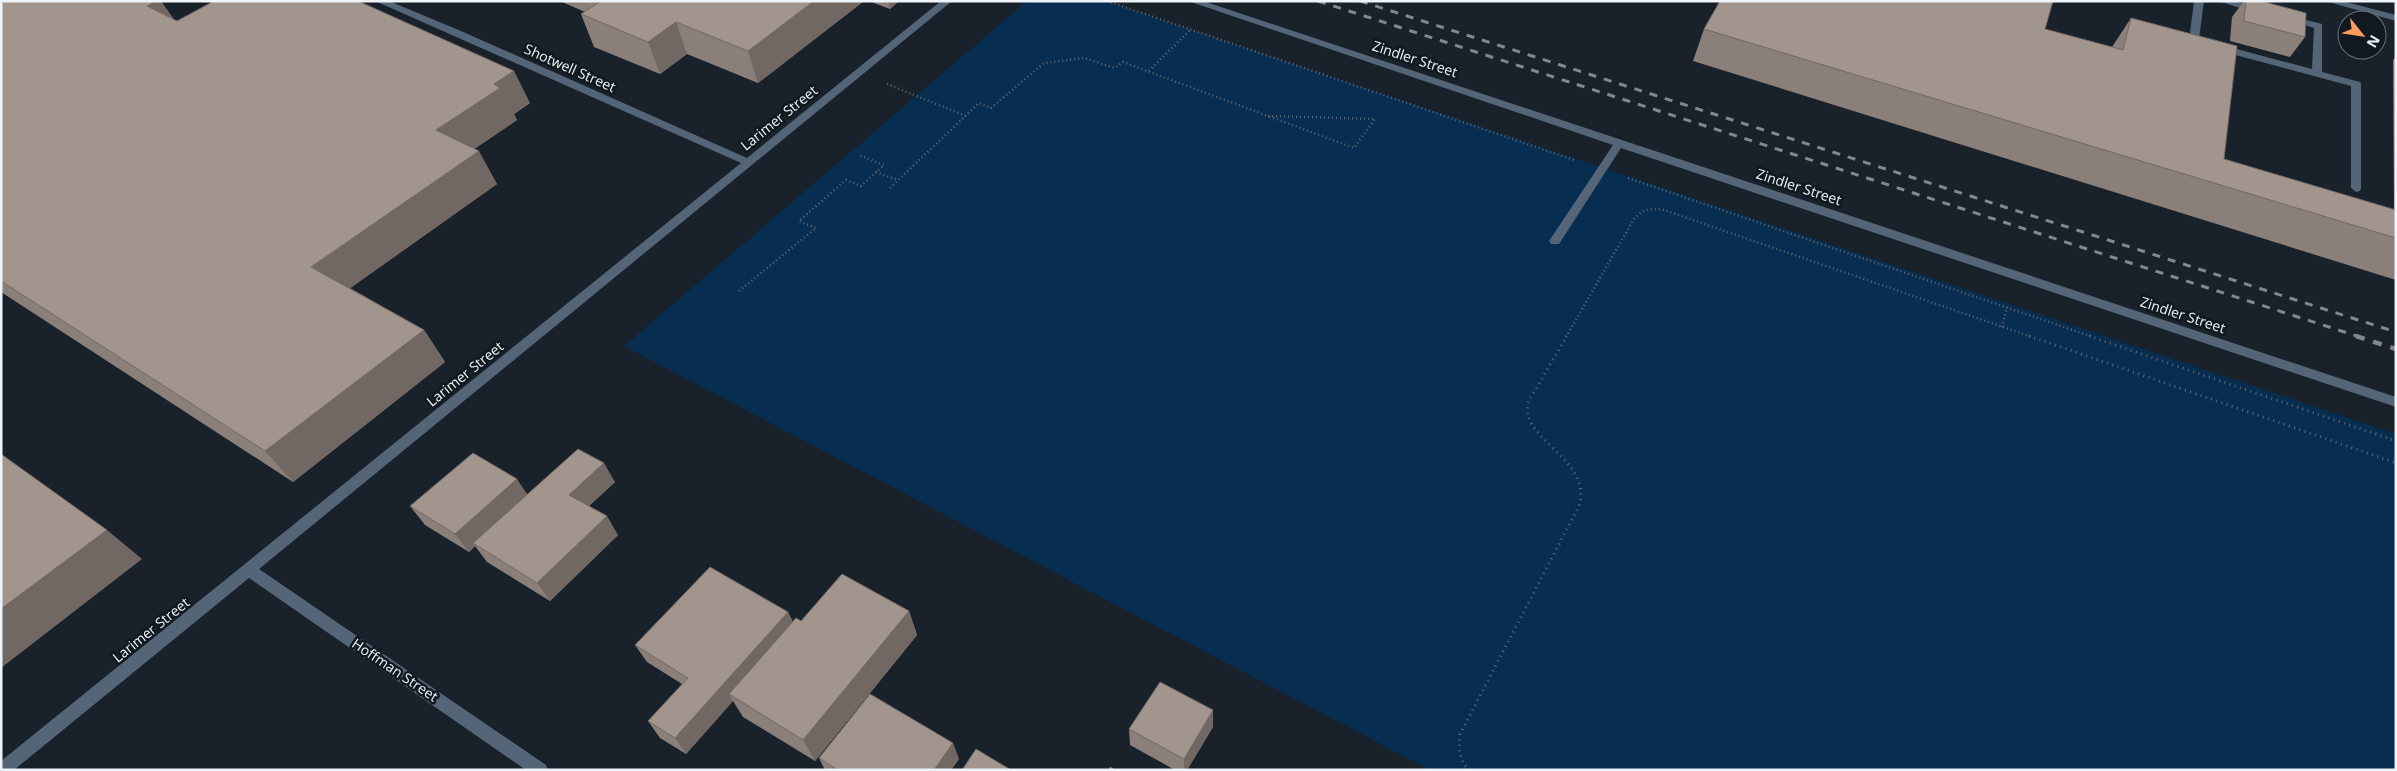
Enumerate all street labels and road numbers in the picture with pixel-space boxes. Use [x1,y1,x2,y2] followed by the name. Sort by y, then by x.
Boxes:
[1370,36,1460,81] street label: Zindler Street
[521,39,619,96] street label: Shotwell Street
[736,81,821,154] street label: Larimer Street
[1754,164,1844,209] street label: Zindler Street
[2138,292,2228,337] street label: Zindler Street
[422,337,507,410] street label: Larimer Street
[108,593,193,666] street label: Larimer Street
[348,634,442,705] street label: Hoffman Street

